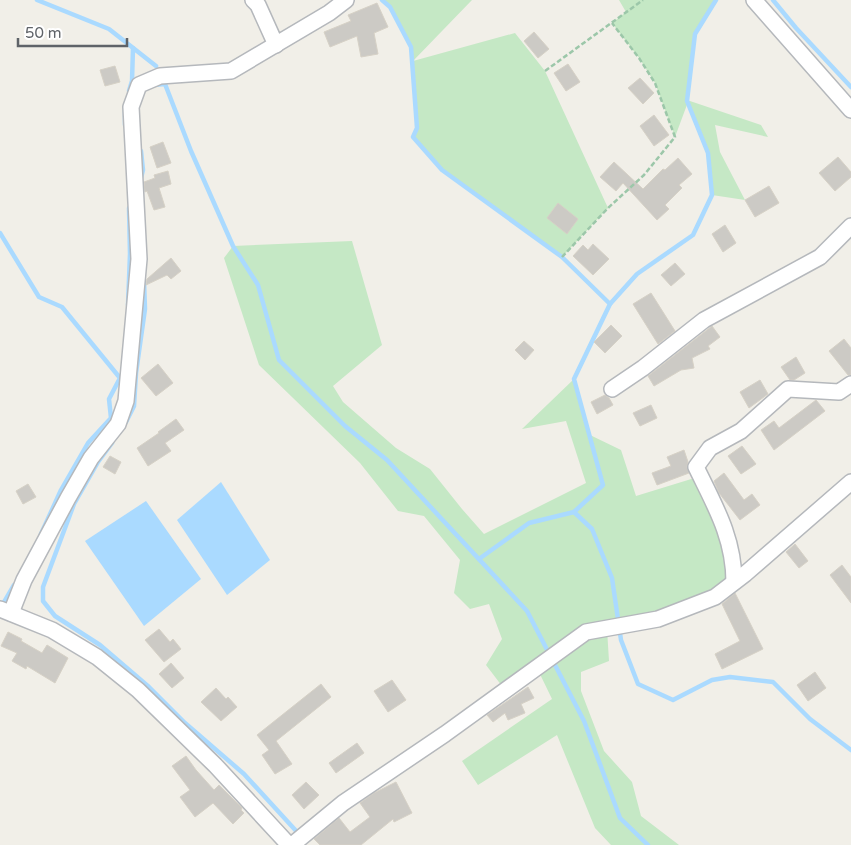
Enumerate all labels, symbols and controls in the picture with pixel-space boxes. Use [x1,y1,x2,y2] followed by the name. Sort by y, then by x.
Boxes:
[18,15,126,47] scale bar
[25,24,62,42] text: 50 m

